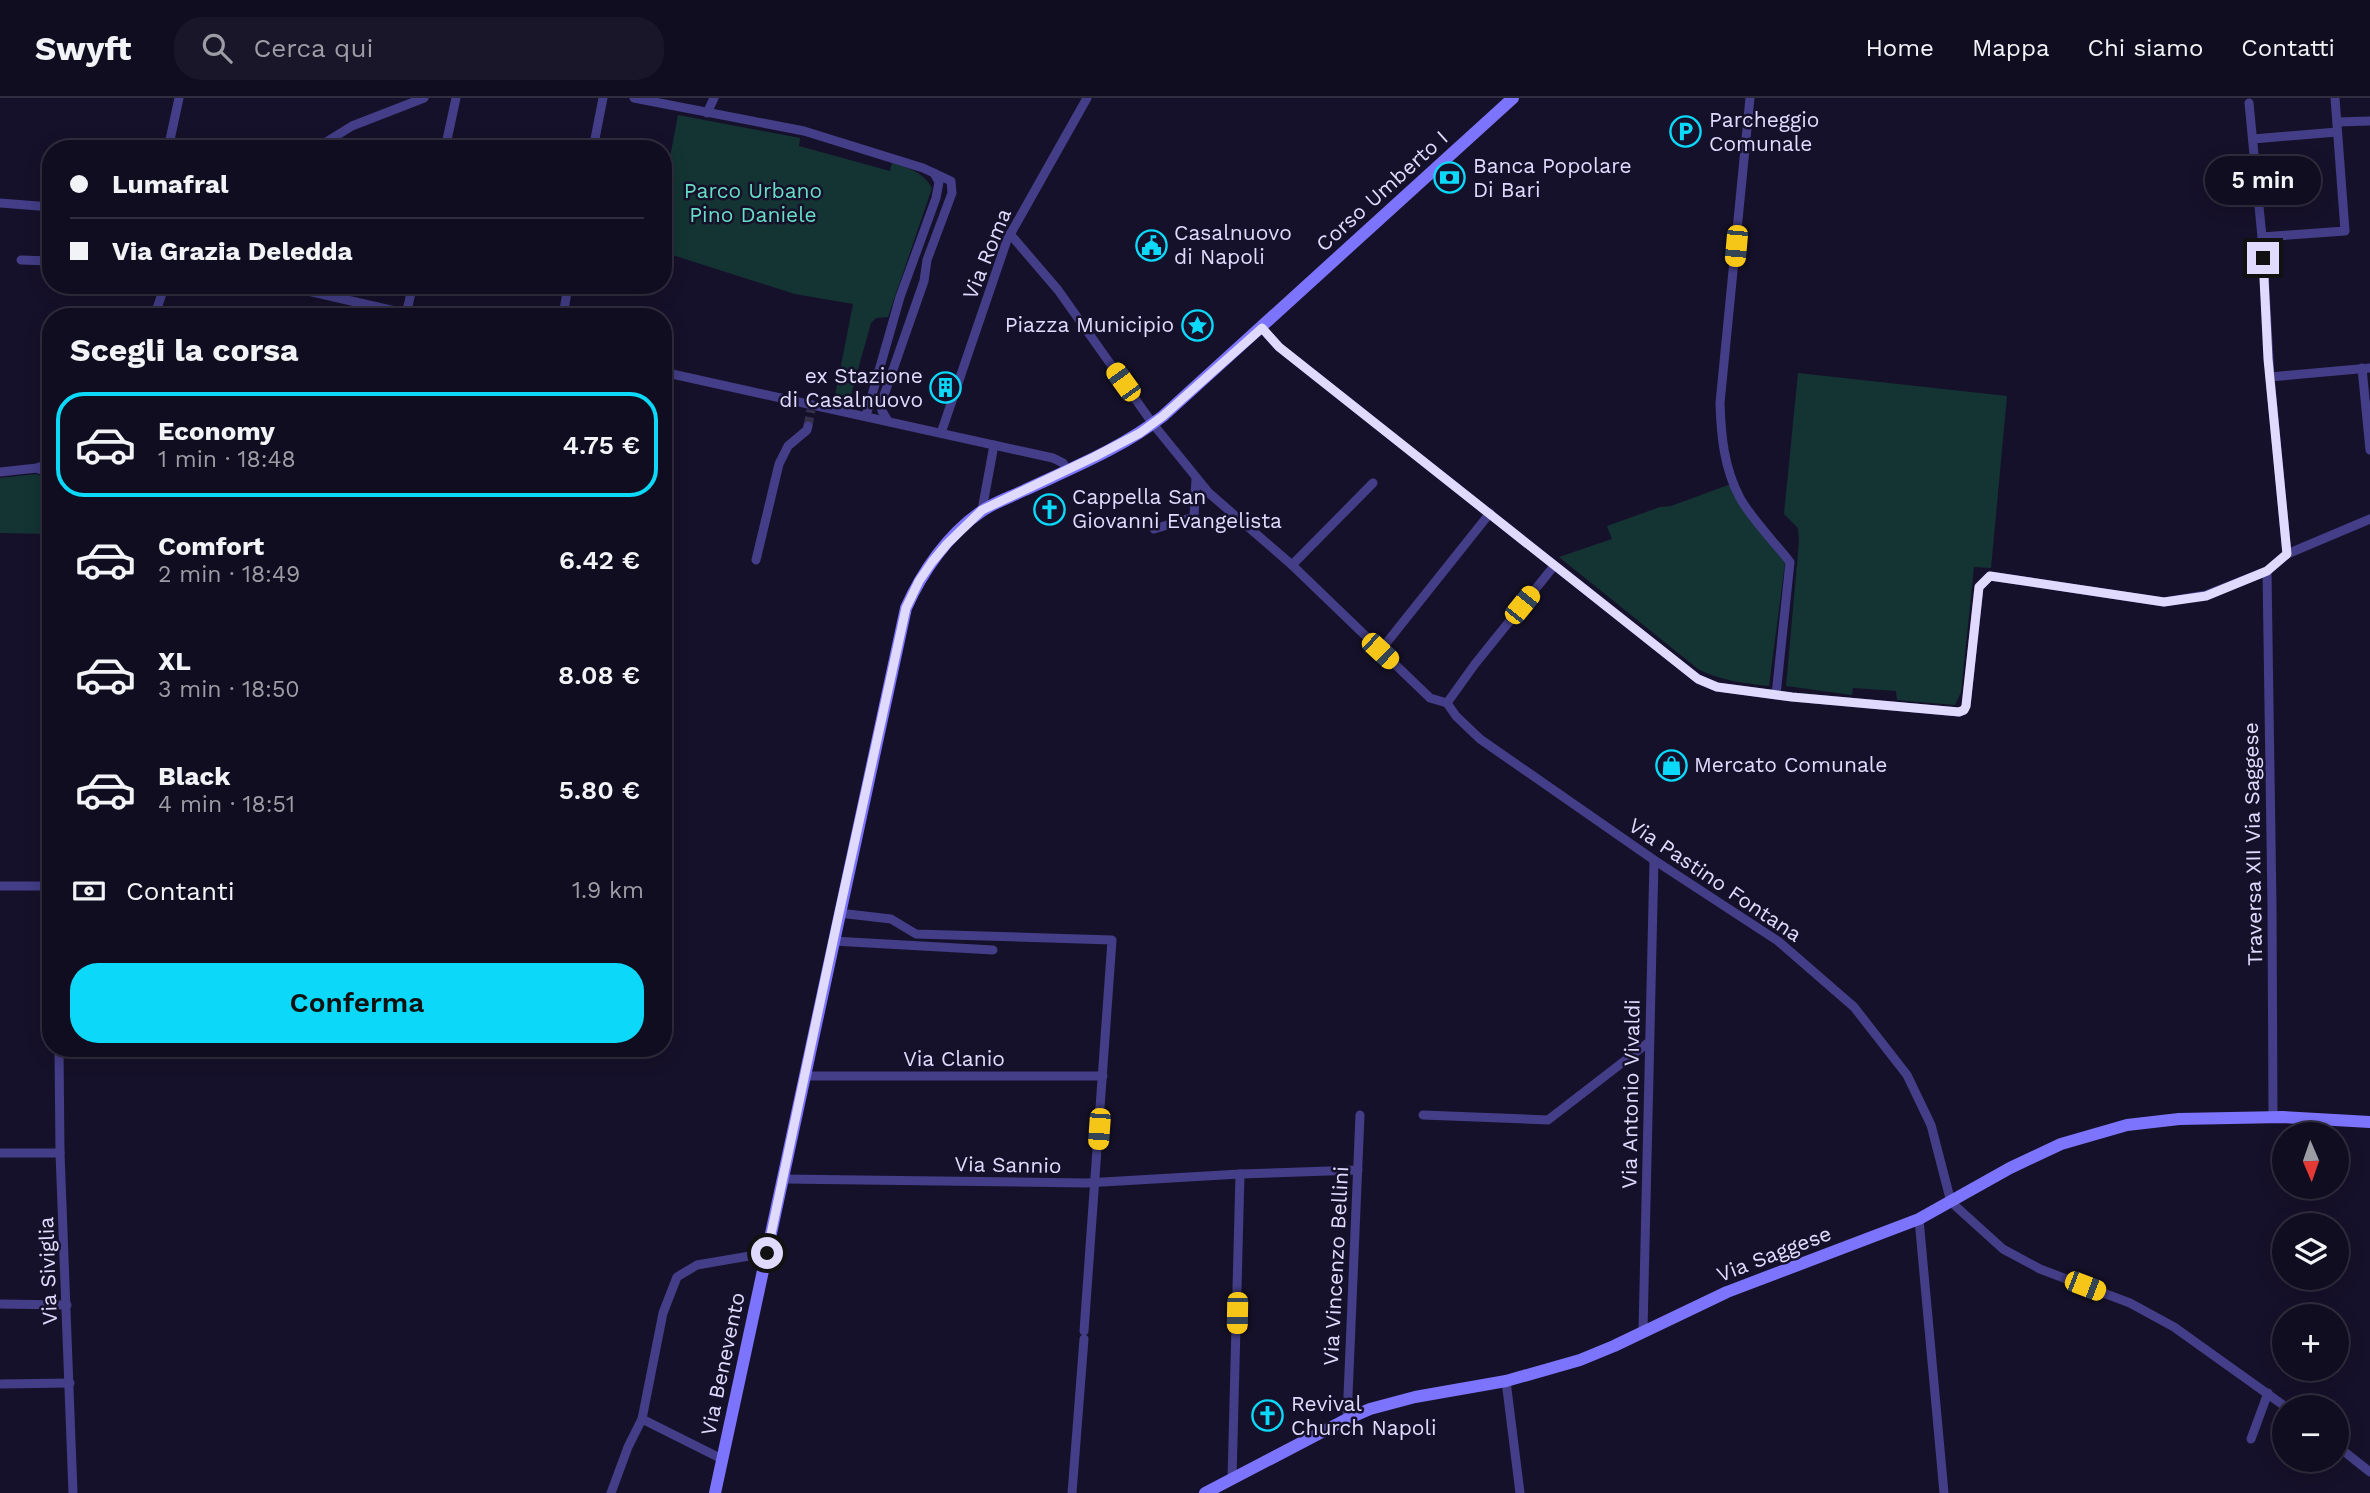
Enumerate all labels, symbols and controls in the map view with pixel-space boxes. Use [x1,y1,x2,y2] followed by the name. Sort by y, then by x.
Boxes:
[174,17,664,80] search box
[35,29,132,68] text: Swyft
[198,29,236,67] icon: search
[254,33,373,63] text: Cerca qui
[1865,34,1934,62] text: Home
[1972,34,2050,62] text: Mappa
[2088,34,2203,62] text: Chi siamo
[2241,34,2335,62] text: Contatti
[1709,107,1819,156] place label: Parcheggio Comunale
[1669,115,1703,149] parking icon: Parcheggio Comunale
[1311,125,1453,256] street label: Corso Umberto I
[1473,153,1632,202] place label: Banca Popolare Di Bari
[2205,156,2321,206] callout: 5 min
[1433,161,1467,195] bank icon: Banca Popolare Di Bari
[2232,167,2294,194] text: 5 min
[112,169,228,199] text: Lumafral
[684,178,822,227] park label: Parco Urbano Pino Daniele
[957,205,1016,303] street label: Via Roma
[1174,220,1292,269] place label: Casalnuovo di Napoli
[1724,224,1749,268] car
[1134,228,1168,262] public building icon: Casalnuovo di Napoli
[112,236,353,266] text: Via Grazia Deledda
[2247,242,2279,274] route end
[1180,308,1214,342] place icon: Piazza Municipio
[1005,312,1174,337] place label: Piazza Municipio
[70,331,299,369] text: Scegli la corsa
[1103,359,1144,405] car
[779,363,923,412] place label: ex Stazione di Casalnuovo
[929,371,963,405] building icon: ex Stazione di Casalnuovo
[74,413,137,476] icon: car
[158,416,275,446] text: Economy
[563,430,640,460] text: 4.75 €
[158,446,296,473] text: 1 min · 18:48
[1072,484,1282,533] place label: Cappella San Giovanni Evangelista
[1032,492,1066,526] church icon: Cappella San Giovanni Evangelista
[74,528,137,591] icon: car
[158,531,264,561] text: Comfort
[559,545,640,575] text: 6.42 €
[158,561,300,588] text: 2 min · 18:49
[1501,582,1544,628] car
[1358,629,1403,673] car
[74,643,137,706] icon: car
[158,646,191,676] text: XL
[558,660,640,690] text: 8.08 €
[158,676,300,703] text: 3 min · 18:50
[2238,722,2267,966] street label: Traversa XII Via Saggese
[1654,748,1688,782] shop icon: Mercato Comunale
[1694,752,1887,777] place label: Mercato Comunale
[74,758,137,821] icon: car
[158,761,230,791] text: Black
[559,775,640,805] text: 5.80 €
[158,791,295,818] text: 4 min · 18:51
[1624,812,1807,947] street label: Via Pastino Fontana
[70,872,108,910] icon: cash
[126,876,235,906] text: Contanti
[572,877,644,904] text: 1.9 km
[70,963,644,1043] button: Conferma
[1616,999,1645,1189] street label: Via Antonio Vivaldi
[903,1046,1005,1071] street label: Via Clanio
[1088,1107,1111,1151] car
[2272,1122,2348,1199] north arrow
[2272,1122,2349,1472] map controls
[954,1151,1062,1178] street label: Via Sannio
[1318,1166,1353,1366] street label: Via Vincenzo Bellini
[2272,1213,2349,1290] button: layers
[33,1216,62,1326] street label: Via Siviglia
[1713,1220,1835,1287] street label: Via Saggese
[751,1237,783,1269] route start
[2062,1269,2109,1303] car
[695,1290,750,1438] street label: Via Benevento
[1227,1292,1248,1334] car
[2272,1304,2349,1381] button: +
[1291,1391,1436,1440] place label: Revival Church Napoli
[2272,1395,2349,1472] button: −
[1251,1399,1285,1433] church icon: Revival Church Napoli

